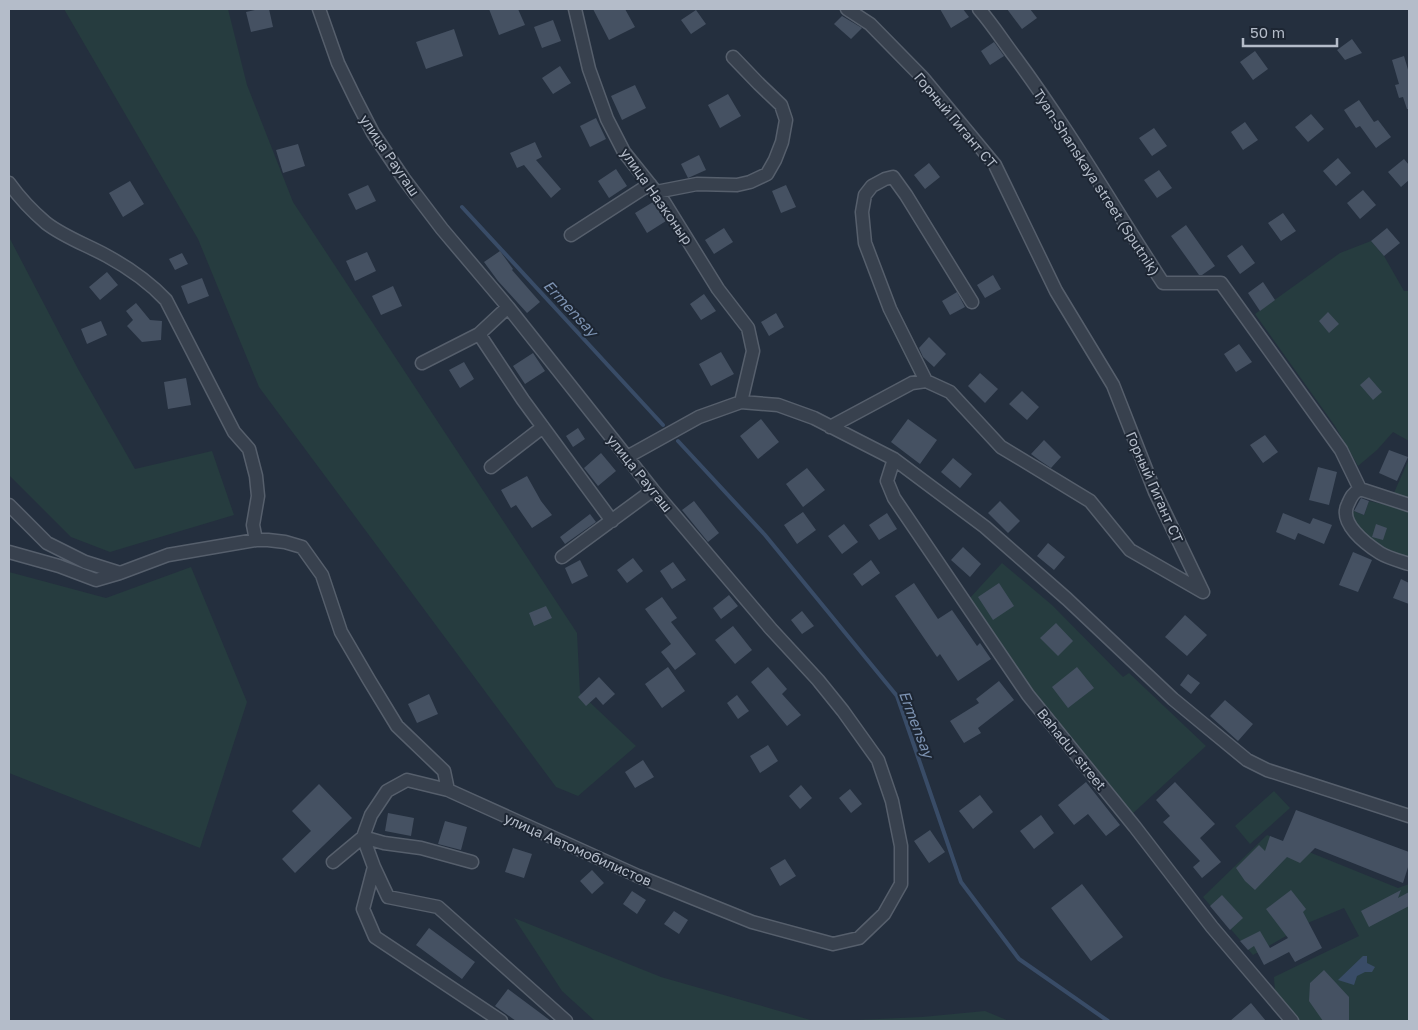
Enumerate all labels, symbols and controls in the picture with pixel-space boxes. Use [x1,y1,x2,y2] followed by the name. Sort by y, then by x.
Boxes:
[1243,15,1337,47] scale bar
[1250,23,1285,41] text: 50 m
[911,69,1001,172] street label: Горный Гигант СТ
[1030,86,1164,278] street label: Tyan-Shanskaya street (Sputnik)
[357,111,423,199] street label: улица Раугаш
[617,144,697,248] street label: улица Назконыр
[540,276,603,343] water label: Ermensay
[1123,429,1187,545] street label: Горный Гигант СТ
[604,431,676,515] street label: улица Раугаш
[895,688,939,763] water label: Ermensay
[1034,705,1110,793] street label: Bahadur street
[502,809,654,889] street label: улица Автомобилистов

